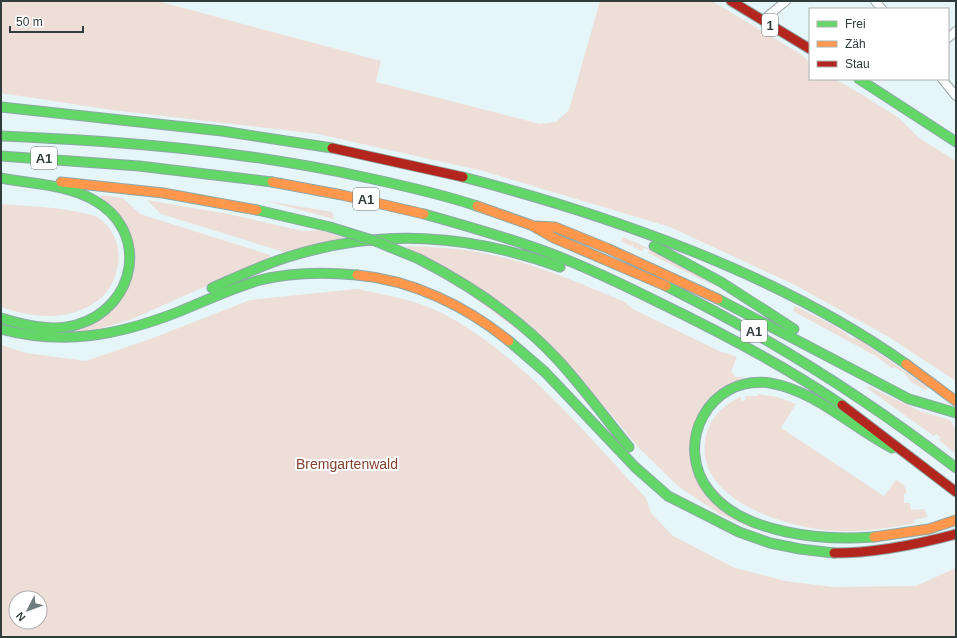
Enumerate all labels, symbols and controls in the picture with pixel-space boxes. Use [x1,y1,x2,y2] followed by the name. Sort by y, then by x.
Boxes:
[10,8,83,34] scale bar
[809,8,949,80] legend
[762,14,778,36] road number: 1
[16,15,43,29] text: 50 m
[845,17,866,31] text: Frei
[845,37,866,51] text: Zäh
[845,57,870,71] text: Stau
[31,147,57,169] road number: A1
[353,188,379,210] road number: A1
[741,320,767,342] road number: A1
[296,456,398,472] park label: Bremgartenwald
[8,590,48,630] north arrow
[13,610,28,624] text: N

